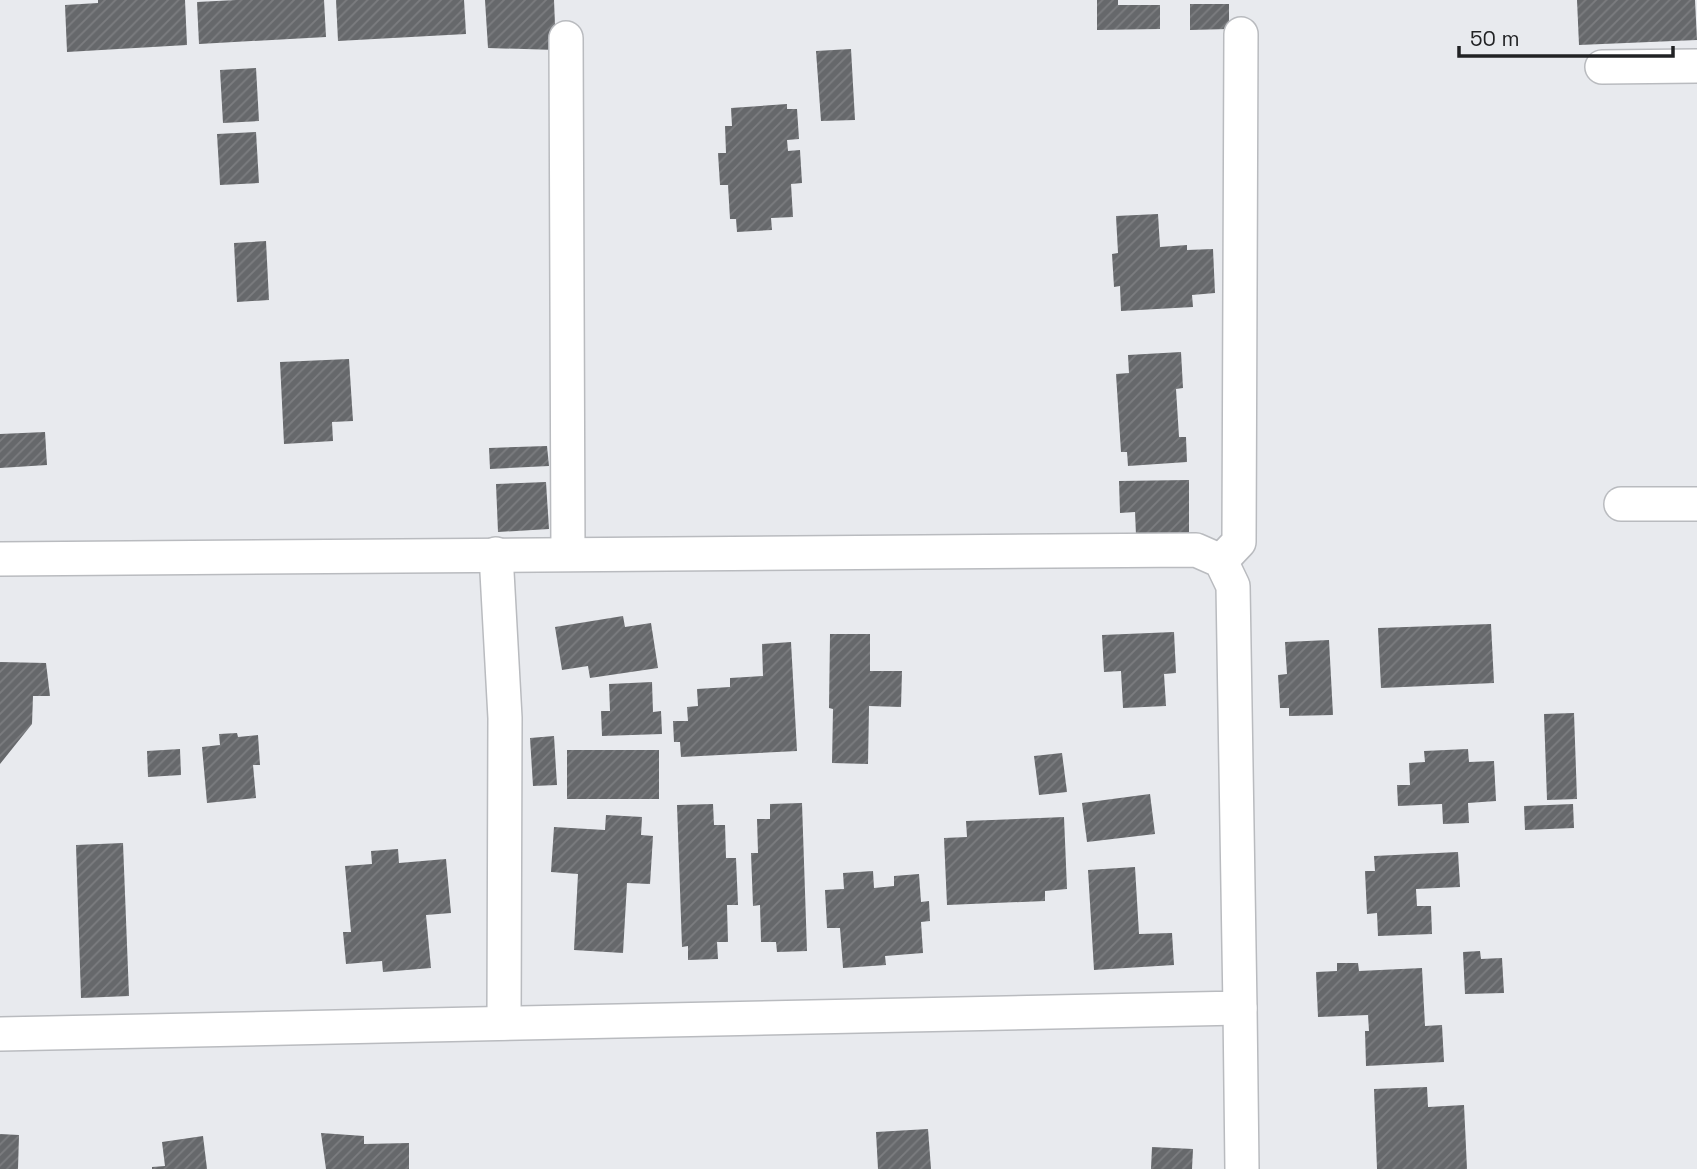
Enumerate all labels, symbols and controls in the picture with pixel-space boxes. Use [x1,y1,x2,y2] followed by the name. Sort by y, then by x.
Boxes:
[1459,14,1672,58] scale bar
[1470,25,1520,52] text: 50 m

